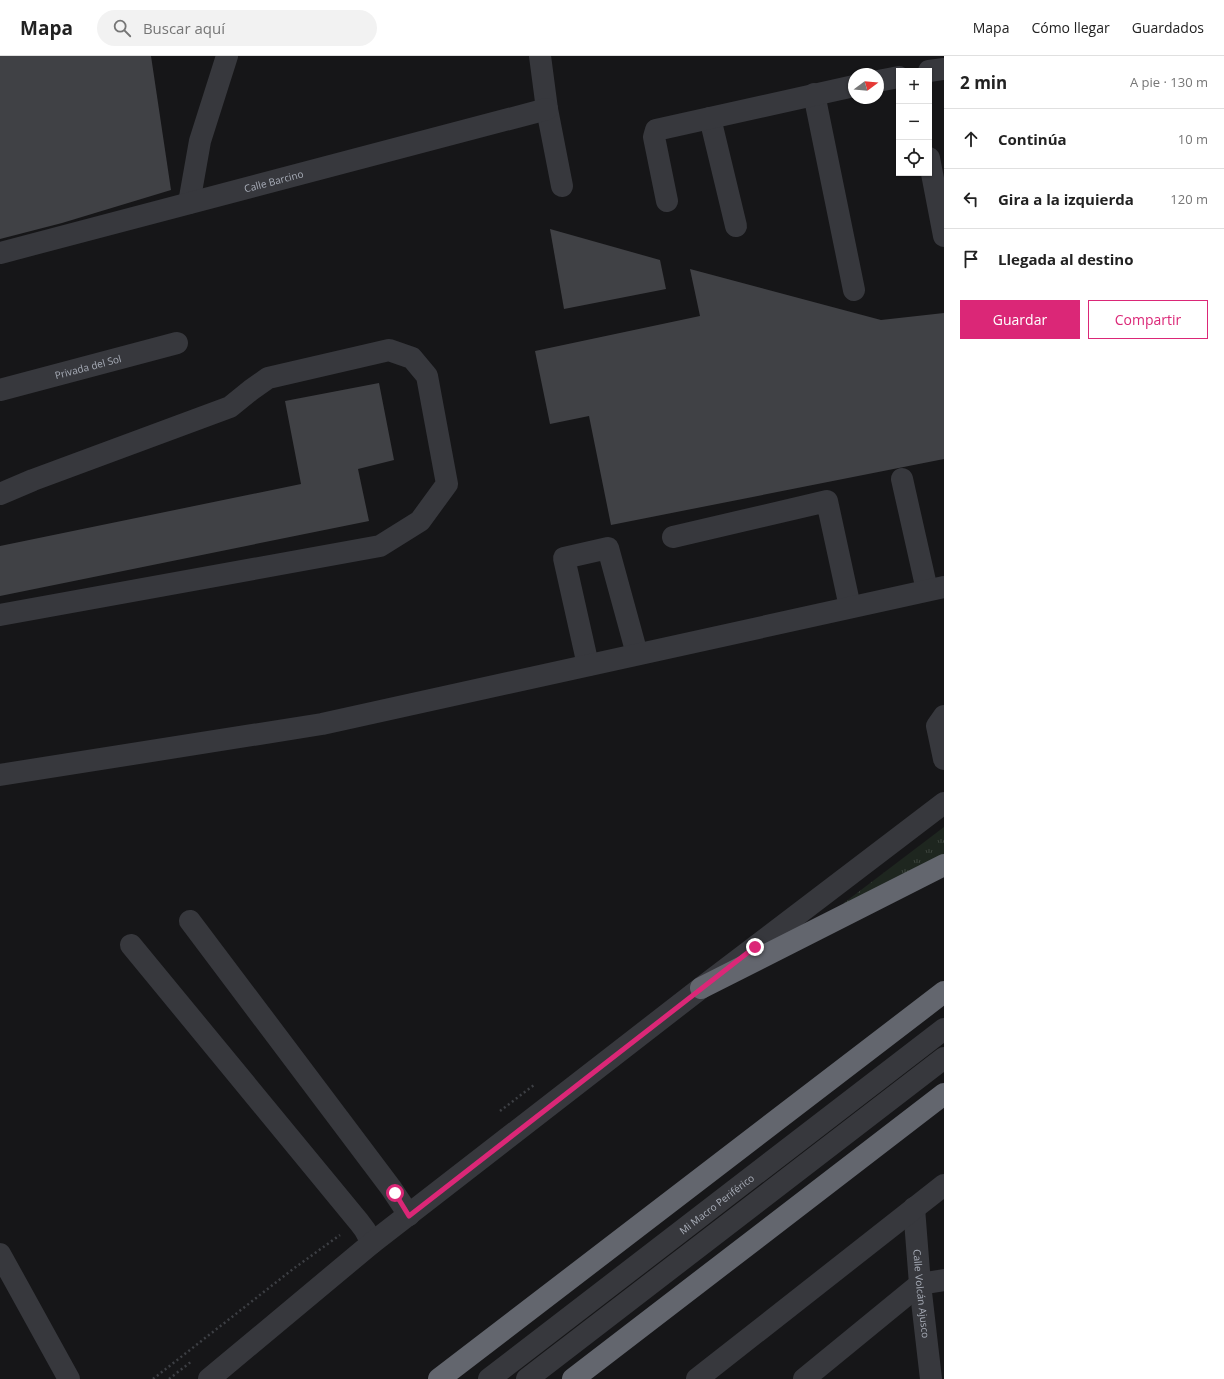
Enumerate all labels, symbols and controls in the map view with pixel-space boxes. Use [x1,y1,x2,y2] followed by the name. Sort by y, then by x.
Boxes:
[97,10,377,46] search box
[20,15,73,41] text: Mapa
[111,17,133,39] icon: search
[143,18,225,38] text: Buscar aquí
[973,18,1009,37] text: Mapa
[1031,18,1110,37] text: Cómo llegar
[1132,18,1204,37] text: Guardados
[848,68,884,104] north arrow
[896,68,932,176] map controls
[896,68,932,104] button: +
[960,71,1007,94] text: 2 min
[1130,73,1208,91] text: A pie · 130 m
[896,104,932,140] button: −
[960,128,982,150] icon: ahead
[998,129,1067,149] text: Continúa
[1178,130,1208,148] text: 10 m
[896,140,932,176] button: locate
[243,166,305,195] street label: Calle Barcino
[960,188,982,210] icon: left
[998,189,1134,209] text: Gira a la izquierda
[1170,190,1208,208] text: 120 m
[960,248,982,270] icon: arrive
[998,249,1133,269] text: Llegada al destino
[960,300,1080,339] button: Guardar
[1088,300,1208,339] button: Compartir
[53,351,123,382] street label: Privada del Sol
[746,938,764,956] route end
[676,1171,757,1237] street label: Mi Macro Periférico
[386,1184,404,1202] route start
[910,1249,933,1339] street label: Calle Volcán Ajusco

